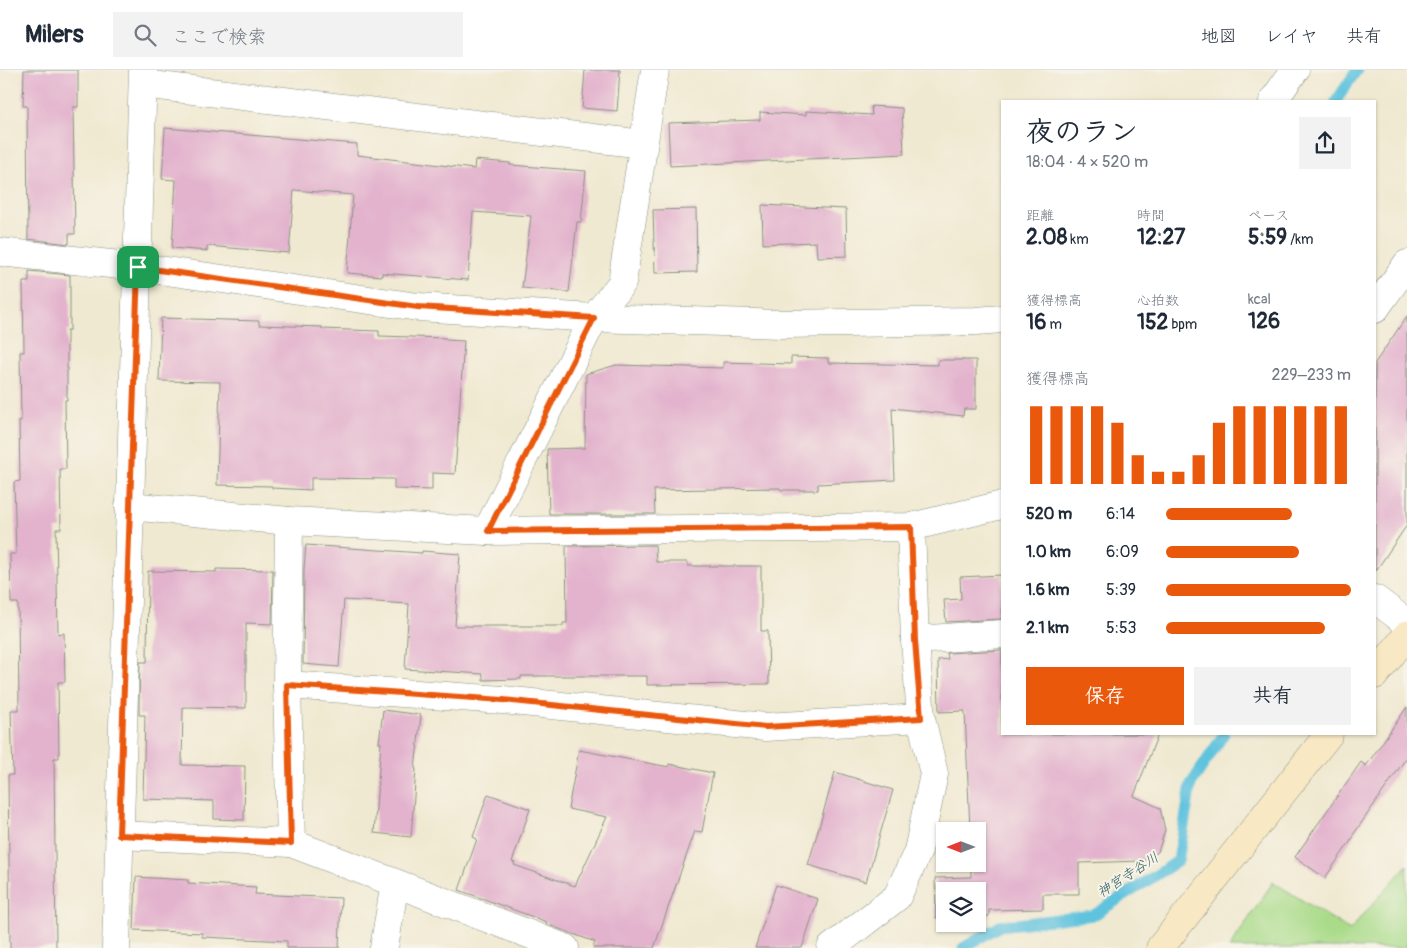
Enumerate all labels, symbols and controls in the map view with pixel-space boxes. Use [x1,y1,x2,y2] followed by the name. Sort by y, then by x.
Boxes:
[113,12,463,57] search box
[25,20,83,49] text: Milers
[131,21,159,49] icon: search
[171,25,266,49] text: ここで検索
[1201,25,1237,48] text: 地図
[1265,25,1318,48] text: レイヤ
[1346,25,1382,48] text: 共有
[1026,115,1138,150] text: 夜のラン
[1299,117,1351,169] button: share
[1026,152,1148,172] text: 18:04 · 4 × 520 m
[1026,207,1054,224] text: 距離
[1137,207,1165,224] text: 時間
[1248,207,1289,224] text: ペース
[1026,224,1067,251] text: 2.08
[1137,224,1185,251] text: 12:27
[1248,224,1287,251] text: 5:59
[1067,231,1089,248] text: km
[1287,231,1314,248] text: /km
[117,246,159,288] pin
[124,253,152,281] icon: arrive
[1248,291,1271,308] text: kcal
[1026,292,1082,309] text: 獲得標高
[1137,292,1179,309] text: 心拍数
[1248,308,1280,335] text: 126
[1026,309,1046,336] text: 16
[1137,309,1168,336] text: 152
[1046,316,1062,333] text: m
[1168,316,1197,333] text: bpm
[1271,365,1351,385] text: 229–233 m
[1026,369,1090,389] text: 獲得標高
[1026,504,1072,524] text: 520 m
[1106,504,1135,524] text: 6:14
[1026,542,1071,562] text: 1.0 km
[1106,542,1139,562] text: 6:09
[1026,580,1069,600] text: 1.6 km
[1106,580,1136,600] text: 5:39
[1026,618,1069,638] text: 2.1 km
[1106,618,1137,638] text: 5:53
[1026,667,1184,725] button: 保存
[1194,667,1351,725] button: 共有
[936,822,986,872] north arrow
[936,822,986,932] map controls
[1094,849,1162,901] water label: 神宮寺谷川
[936,882,986,932] button: layers

